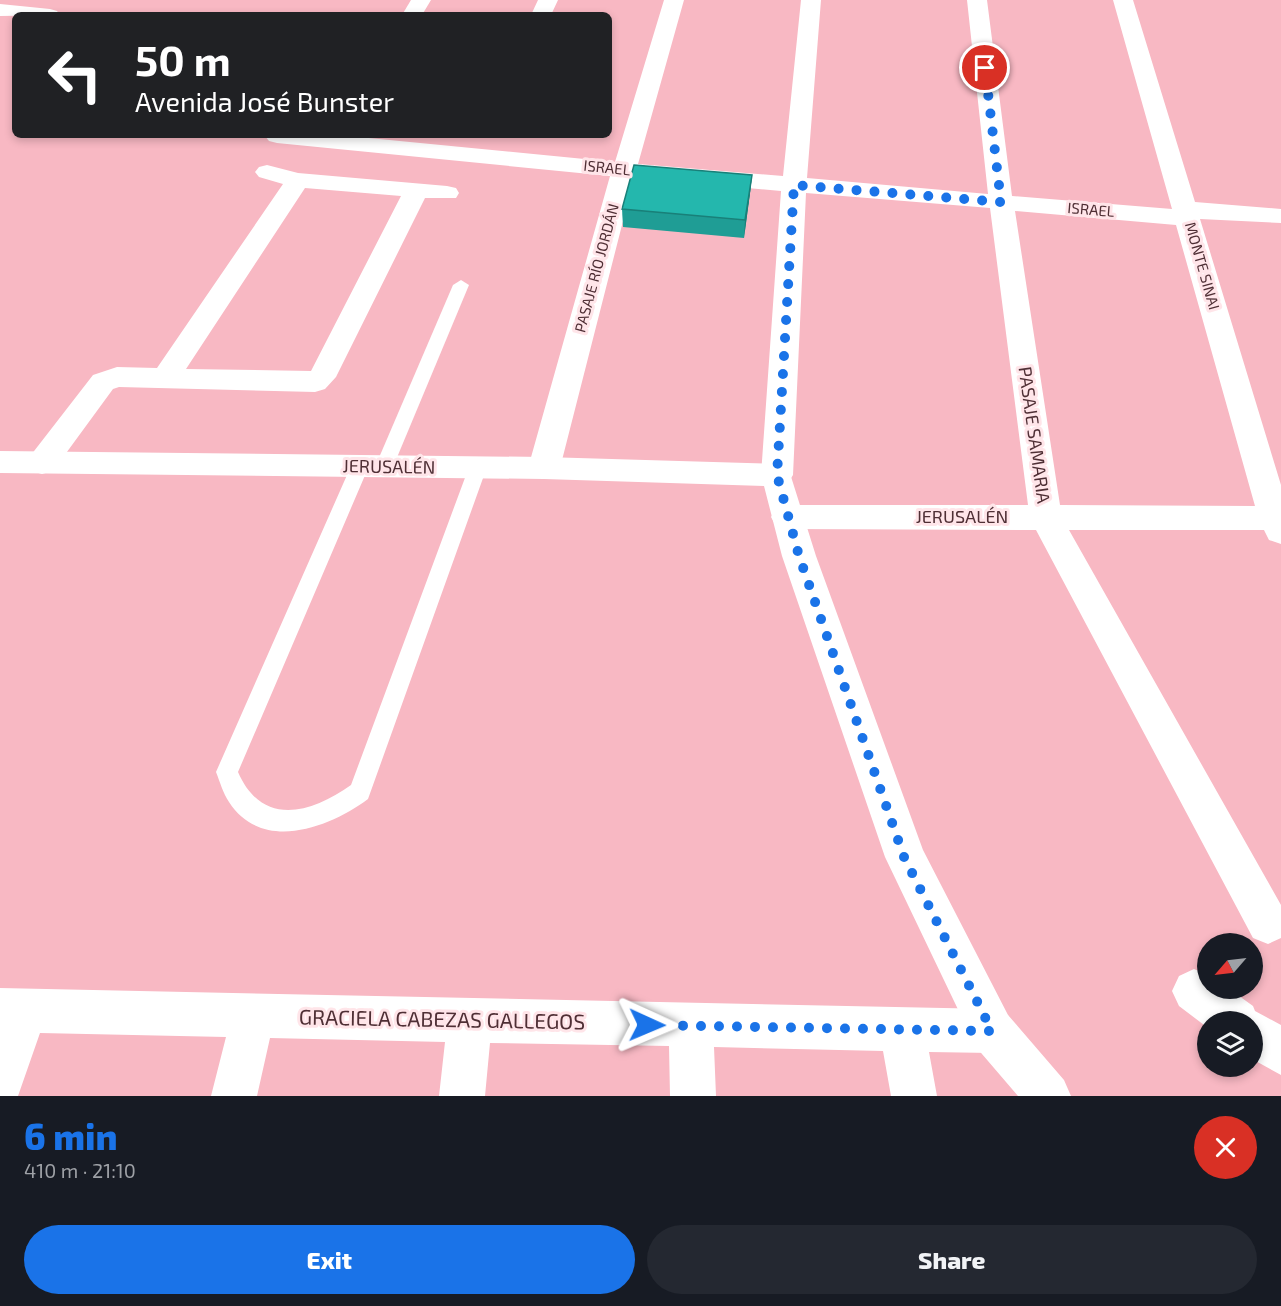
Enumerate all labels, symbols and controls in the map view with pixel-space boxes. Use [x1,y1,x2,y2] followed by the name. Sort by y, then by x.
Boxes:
[135,34,231,84] text: 50 m
[36,36,114,114] icon: left
[959,42,1010,93] pin
[968,51,1001,84] icon: arrive
[135,85,394,117] text: Avenida José Bunster
[583,156,632,178] street label: ISRAEL
[1067,198,1116,220] street label: ISRAEL
[570,201,622,334] street label: PASAJE RÍO JORDÁN
[1182,220,1224,312] street label: MONTE SINAI
[1014,365,1056,506] street label: PASAJE SAMARIA
[343,454,436,478] street label: JERUSALÉN
[916,505,1008,527] street label: JERUSALÉN
[1197,933,1263,999] north arrow
[1197,933,1263,1077] map controls
[615,993,679,1057] position arrow
[299,1004,585,1033] street label: GRACIELA CABEZAS GALLEGOS
[1197,1011,1263,1077] button: layers
[24,1114,118,1157] text: 6 min
[1194,1116,1257,1179] button: close
[24,1158,136,1182] text: 410 m · 21:10
[24,1225,635,1294] button: Exit
[647,1225,1257,1294] button: Share

